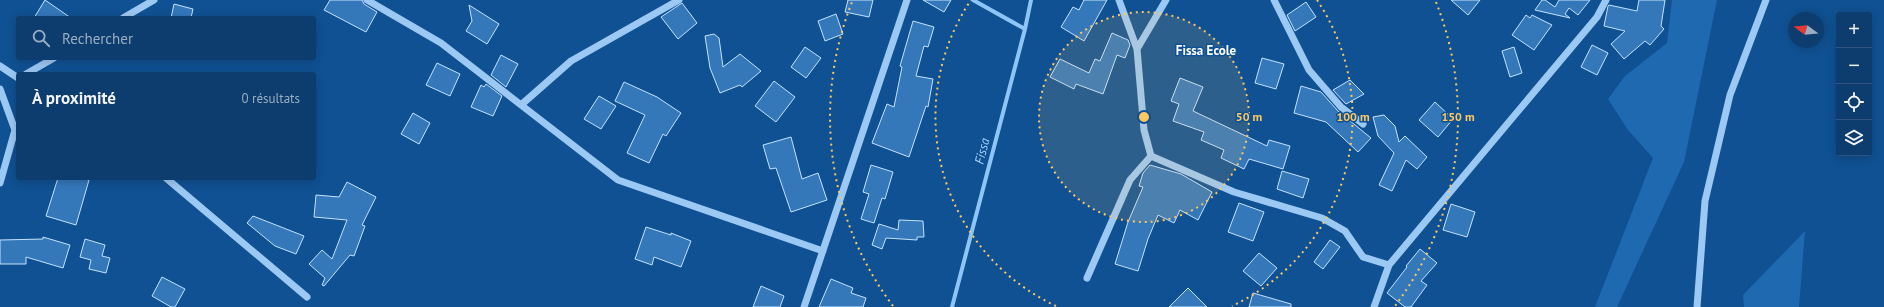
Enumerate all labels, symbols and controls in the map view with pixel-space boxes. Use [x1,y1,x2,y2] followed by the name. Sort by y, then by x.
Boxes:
[1788,12,1824,48] north arrow
[1836,12,1872,156] map controls
[1836,12,1872,48] button: +
[16,16,316,60] search box
[30,27,52,49] icon: search
[62,29,133,48] text: Rechercher
[1176,42,1237,59] district label: Fissa Ecole
[1836,48,1872,84] button: −
[1836,84,1872,120] button: locate
[32,87,116,109] text: À proximité
[241,90,300,107] text: 0 résultats
[1236,109,1262,124] text: 50 m
[1336,109,1370,124] text: 100 m
[1441,109,1475,124] text: 150 m
[1137,110,1151,124] centre of rings
[1836,120,1872,156] button: layers
[971,135,994,166] water label: Fissa

